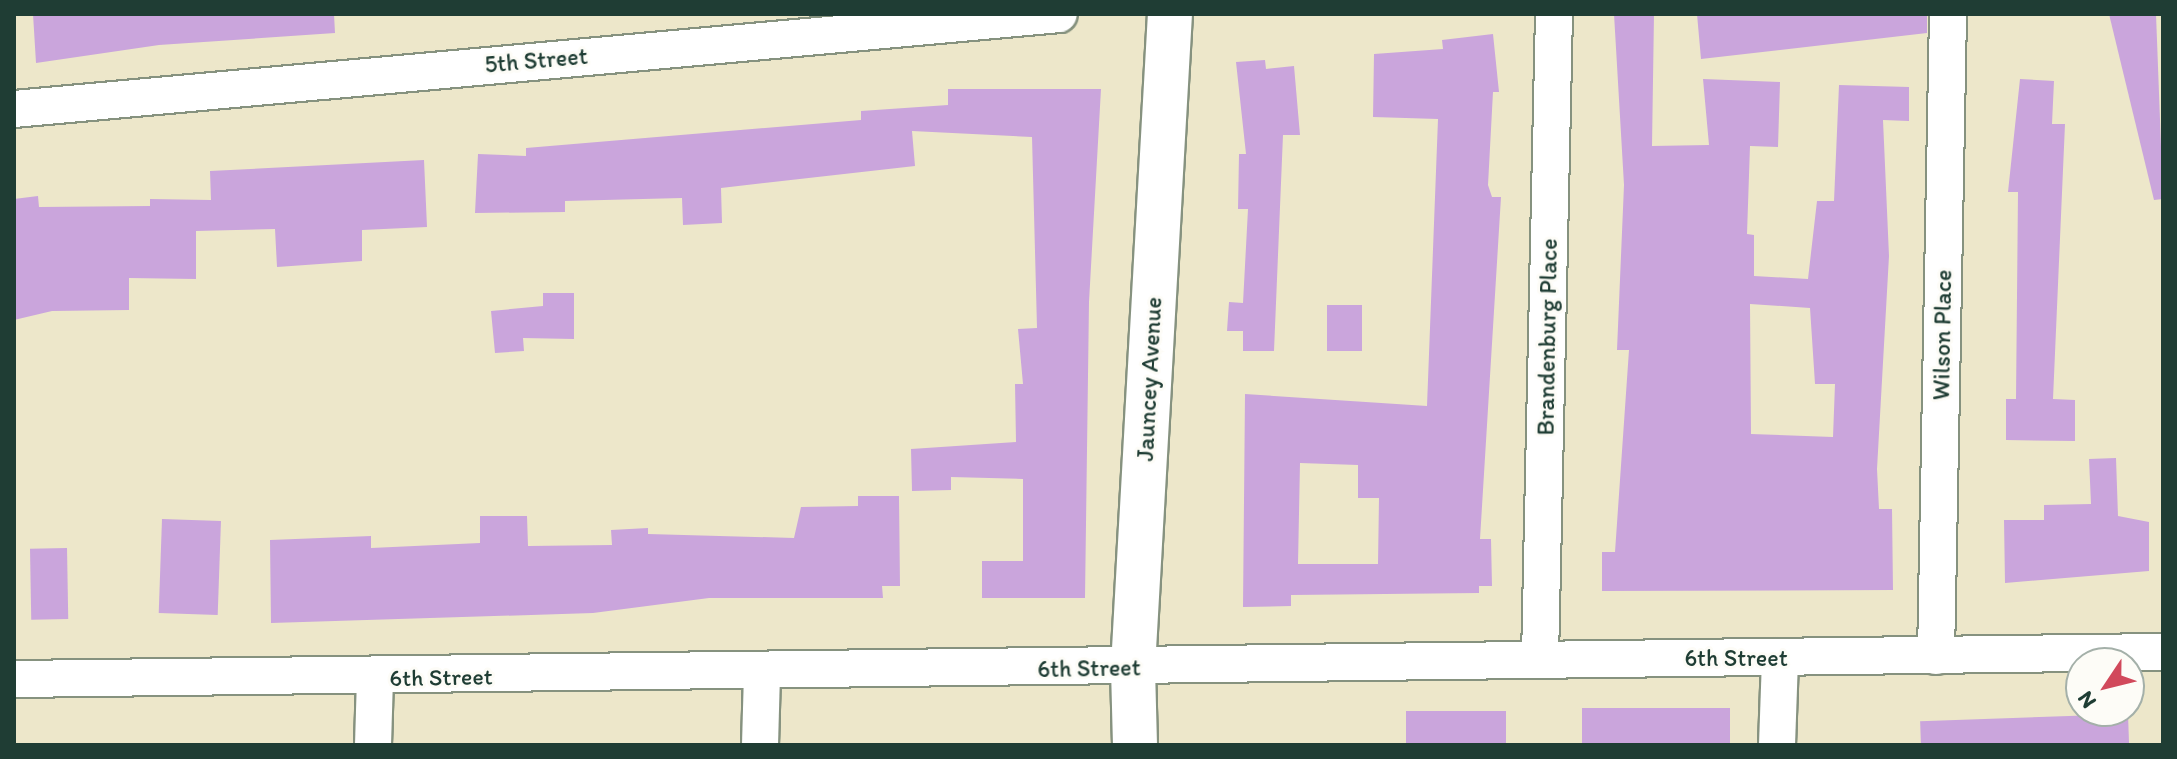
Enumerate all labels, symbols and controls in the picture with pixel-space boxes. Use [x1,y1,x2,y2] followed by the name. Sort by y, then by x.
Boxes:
[484,41,588,79] street label: 5th Street
[1531,238,1563,436] street label: Brandenburg Place
[1926,269,1958,401] street label: Wilson Place
[1130,296,1168,462] street label: Jauncey Avenue
[1685,644,1787,672] street label: 6th Street
[2065,647,2145,727] north arrow
[1037,653,1141,683] street label: 6th Street
[389,662,493,692] street label: 6th Street
[2071,686,2102,714] text: N

